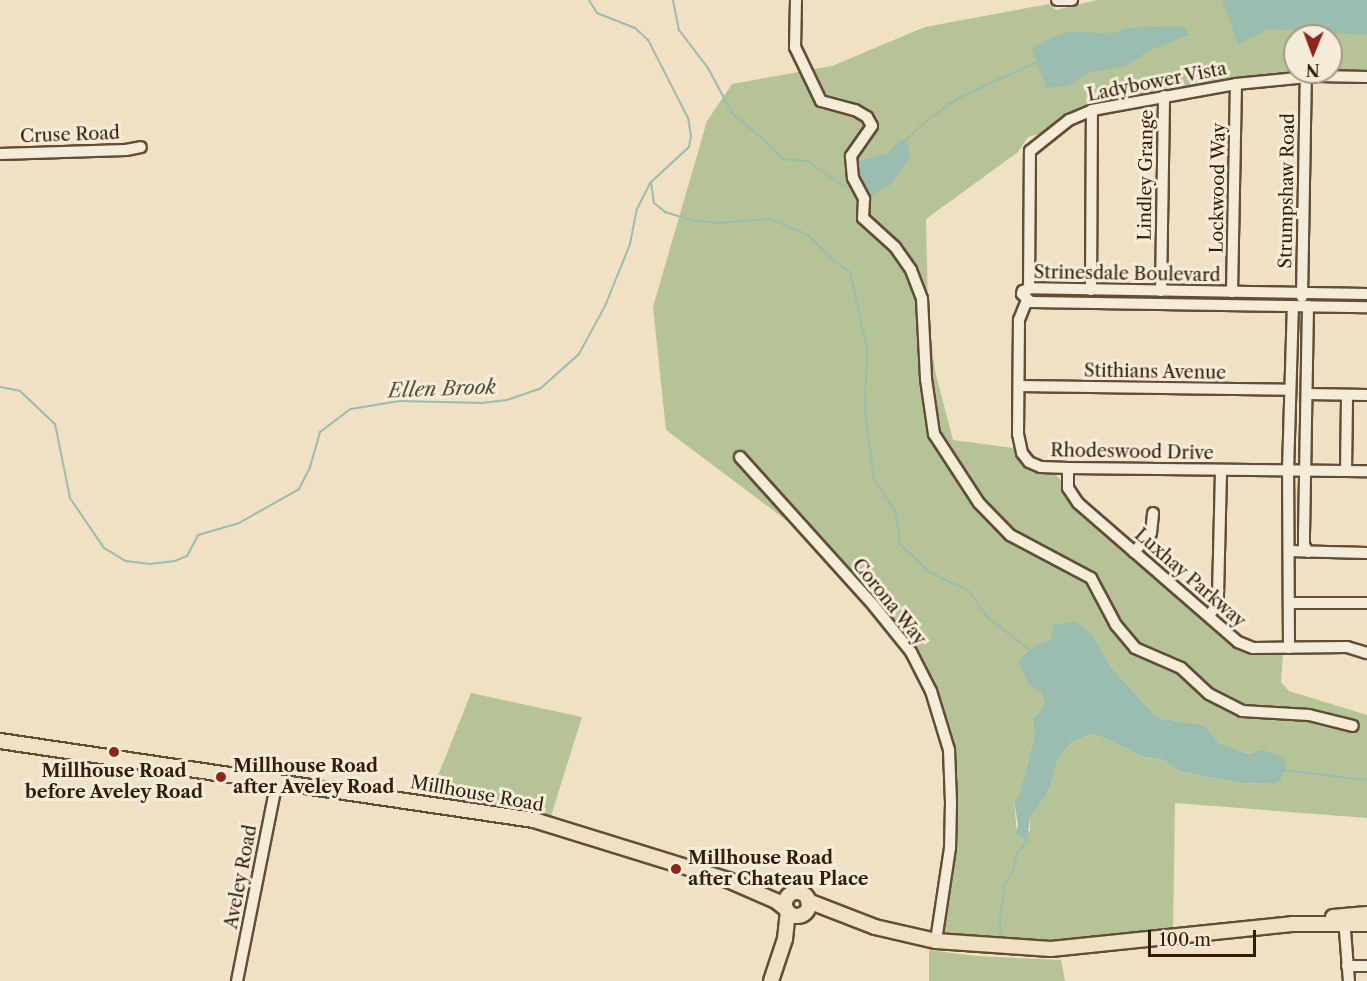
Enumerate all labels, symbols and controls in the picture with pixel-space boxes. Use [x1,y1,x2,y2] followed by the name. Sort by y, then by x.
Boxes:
[1283,24,1343,84] north arrow
[1085,58,1229,106] street label: Ladybower Vista
[1306,60,1320,80] text: N
[1134,109,1158,241] street label: Lindley Grange
[1275,113,1299,269] street label: Strumpshaw Road
[20,122,120,148] street label: Cruse Road
[1206,122,1230,254] street label: Lockwood Way
[1033,262,1221,286] street label: Strinesdale Boulevard
[1083,360,1227,384] street label: Stithians Avenue
[388,375,496,403] water label: Ellen Brook
[1050,440,1214,464] street label: Rhodeswood Drive
[1130,524,1250,632] street label: Luxhay Parkway
[847,554,931,650] street label: Corona Way
[107,745,121,759] marker: Millhouse Road before Aveley Road
[233,756,396,798] place label: Millhouse Road after Aveley Road
[24,761,204,804] place label: Millhouse Road before Aveley Road
[214,770,228,784] marker: Millhouse Road after Aveley Road
[409,772,545,816] street label: Millhouse Road
[220,823,262,931] street label: Aveley Road
[688,848,869,890] place label: Millhouse Road after Chateau Place
[669,862,683,876] marker: Millhouse Road after Chateau Place
[1151,918,1259,956] scale bar
[1159,929,1211,951] text: 100 m

